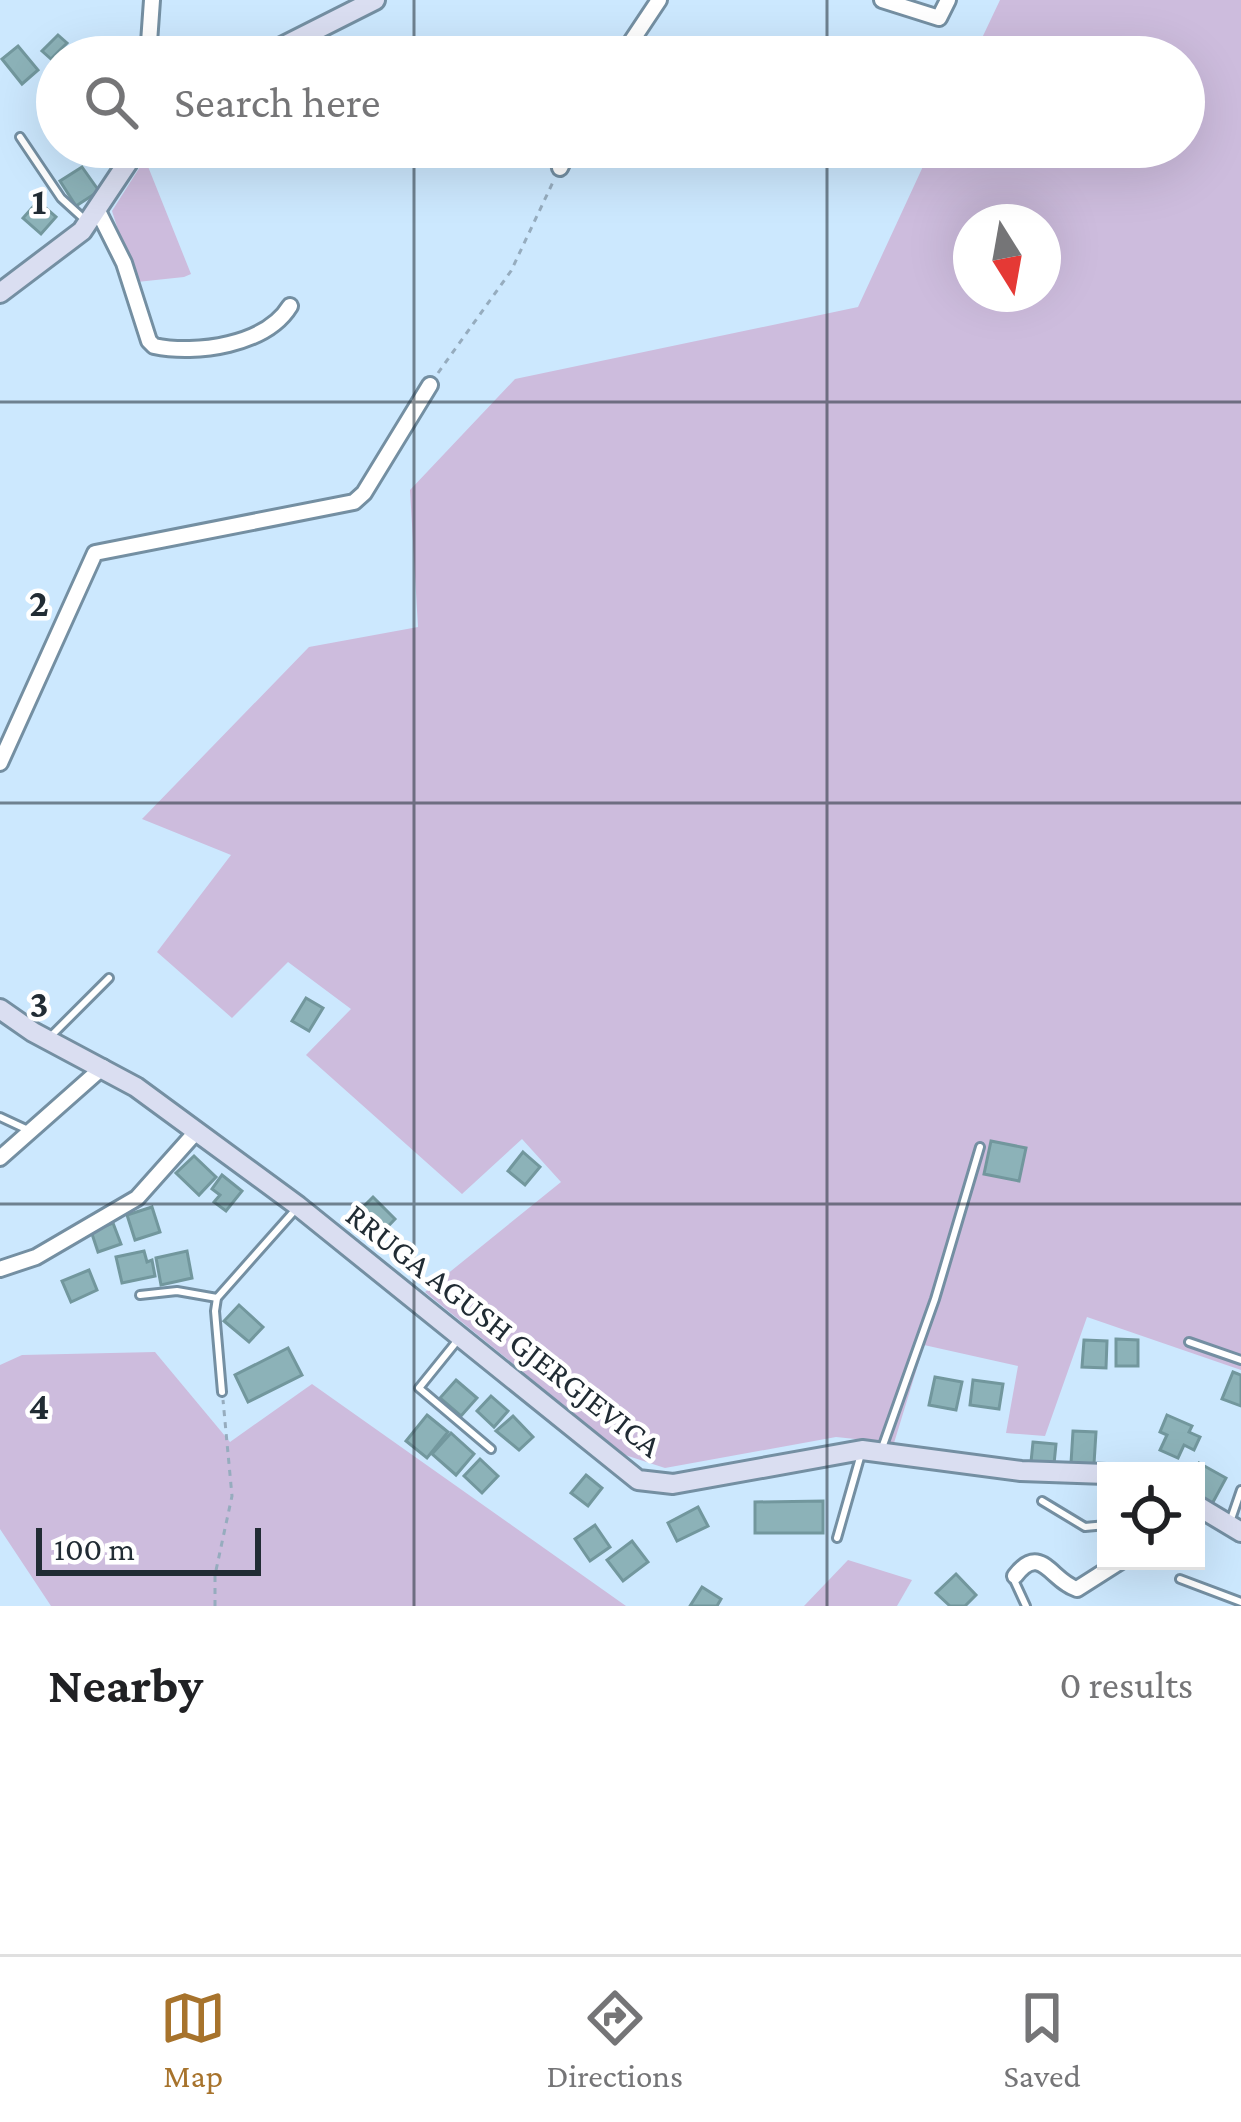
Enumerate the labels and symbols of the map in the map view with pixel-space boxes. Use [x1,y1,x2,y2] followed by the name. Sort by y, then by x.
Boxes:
[32,179,46,222] text: 1
[953,204,1061,312] north arrow
[29,581,49,624] text: 2
[29,982,49,1025] text: 3
[339,1196,669,1465] street label: RRUGA AGUSH GJERGJEVICA
[28,1384,50,1427] text: 4
[36,1522,261,1575] scale bar

